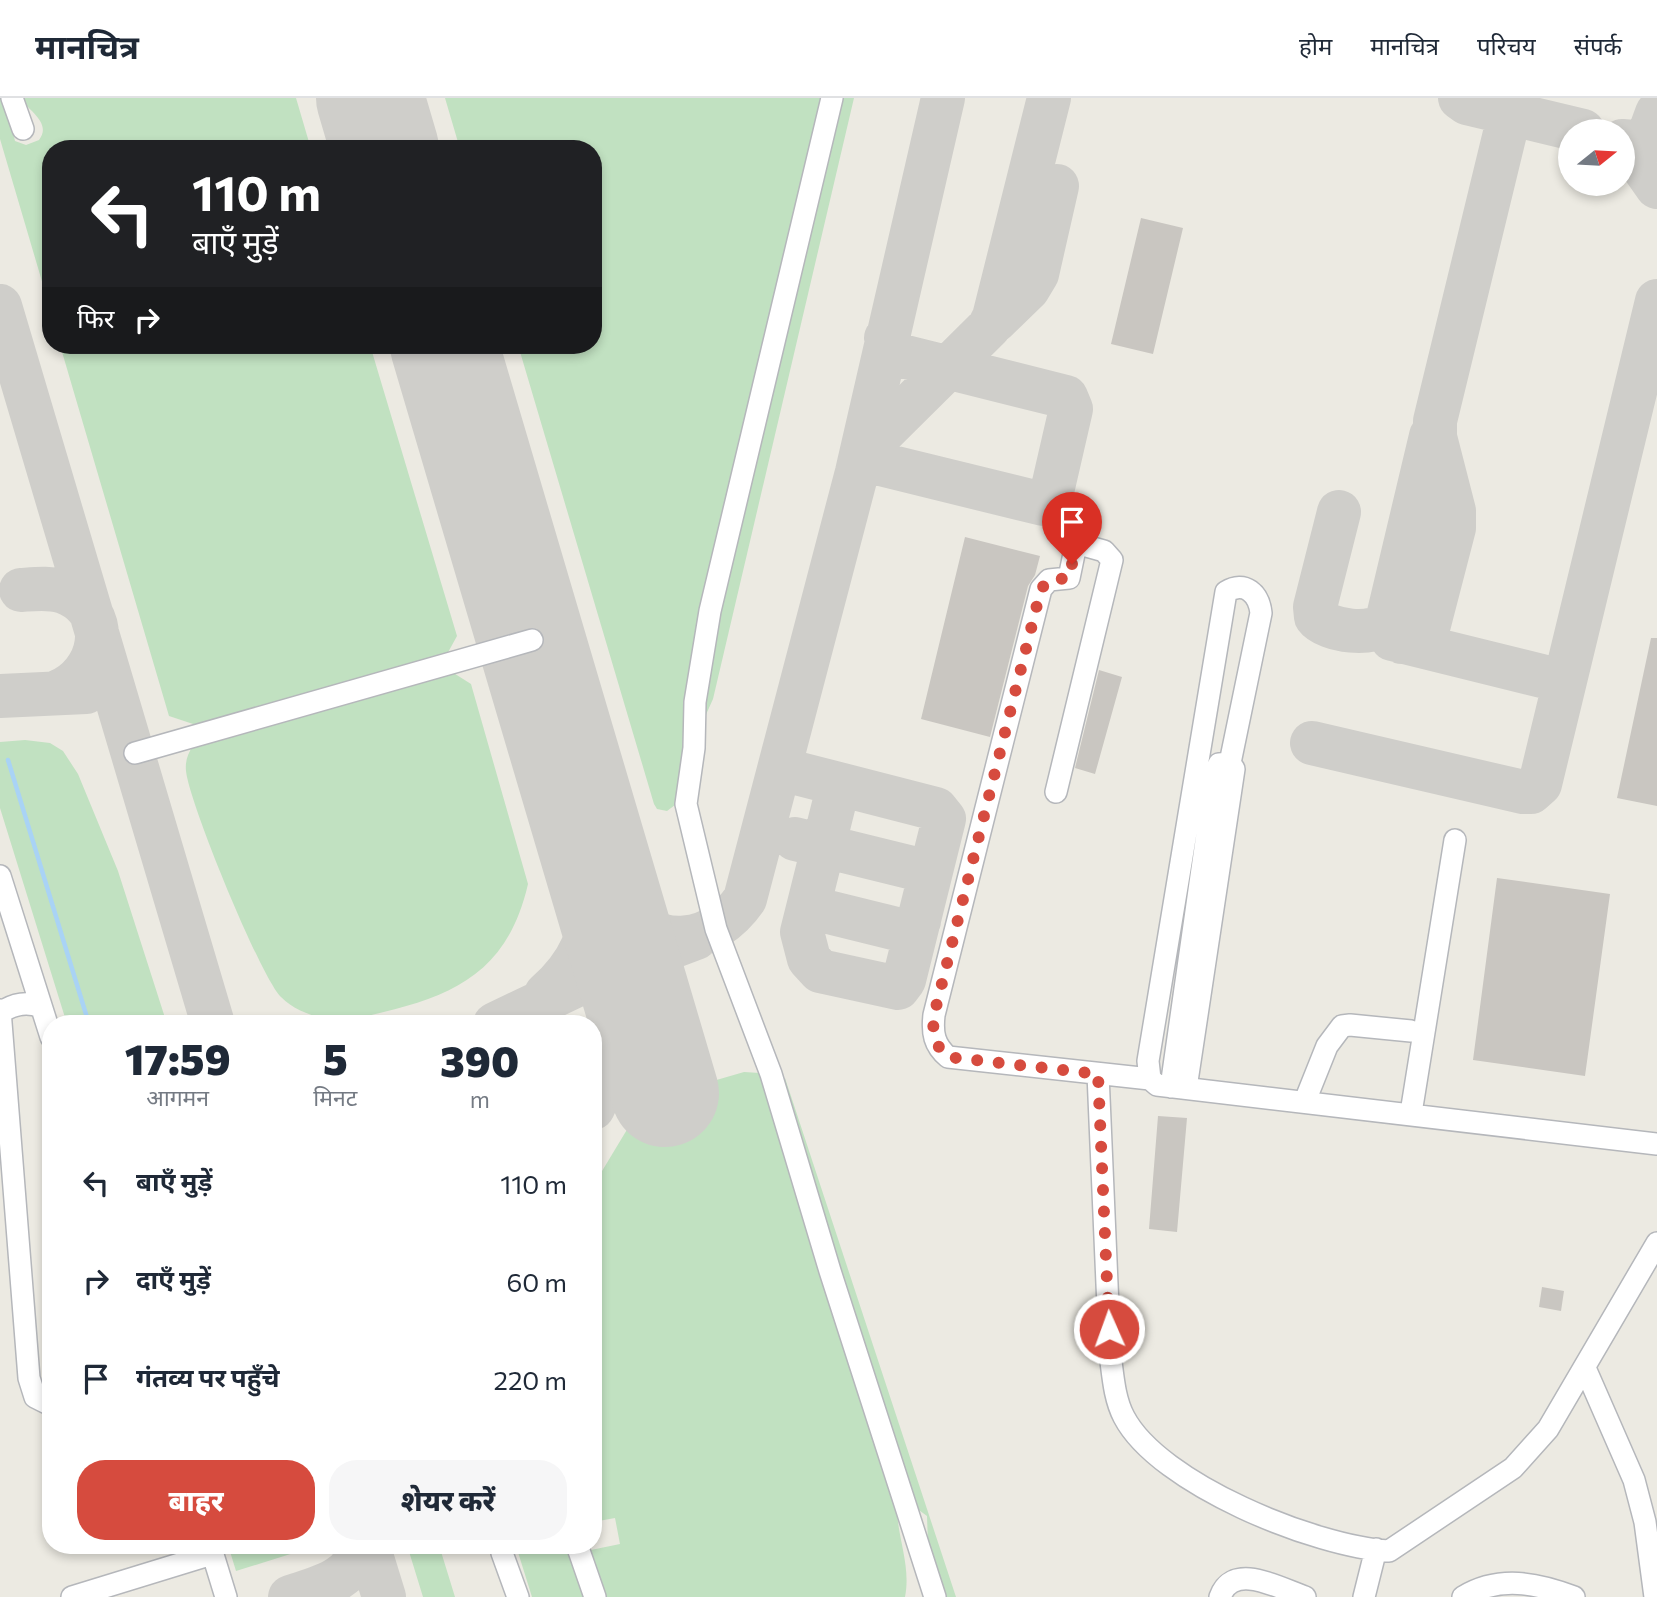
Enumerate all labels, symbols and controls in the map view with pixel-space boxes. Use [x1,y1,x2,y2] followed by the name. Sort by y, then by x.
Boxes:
[35,25,139,66] text: मानचित्र
[1299,31,1332,60] text: होम
[1370,31,1439,60] text: मानचित्र
[1477,31,1536,60] text: परिचय
[1574,31,1622,60] text: संपर्क
[1558,119,1634,196] north arrow
[1558,119,1635,196] map controls
[192,161,321,221] text: 110 m
[77,168,168,259] icon: left
[192,221,279,261] text: बाएँ मुड़ें
[128,301,166,339] icon: right
[77,302,114,333] text: फिर
[1042,492,1102,564] pin
[1053,503,1091,541] icon: arrive
[125,1032,231,1084] text: 17:59
[323,1032,348,1084] text: 5
[440,1034,519,1086] text: 390
[146,1083,209,1111] text: आगमन
[313,1083,357,1111] text: मिनट
[470,1085,490,1113] text: m
[77,1164,115,1202] icon: left
[136,1165,212,1196] text: बाएँ मुड़ें
[500,1168,567,1199] text: 110 m
[77,1262,115,1300] icon: right
[136,1263,211,1294] text: दाएँ मुड़ें
[507,1266,567,1297] text: 60 m
[1072,1292,1146,1366] position arrow
[77,1360,115,1398] icon: arrive
[136,1361,280,1392] text: गंतव्य पर पहुँचे
[494,1364,567,1395] text: 220 m
[77,1460,315,1540] button: बाहर
[329,1460,567,1540] button: शेयर करें

